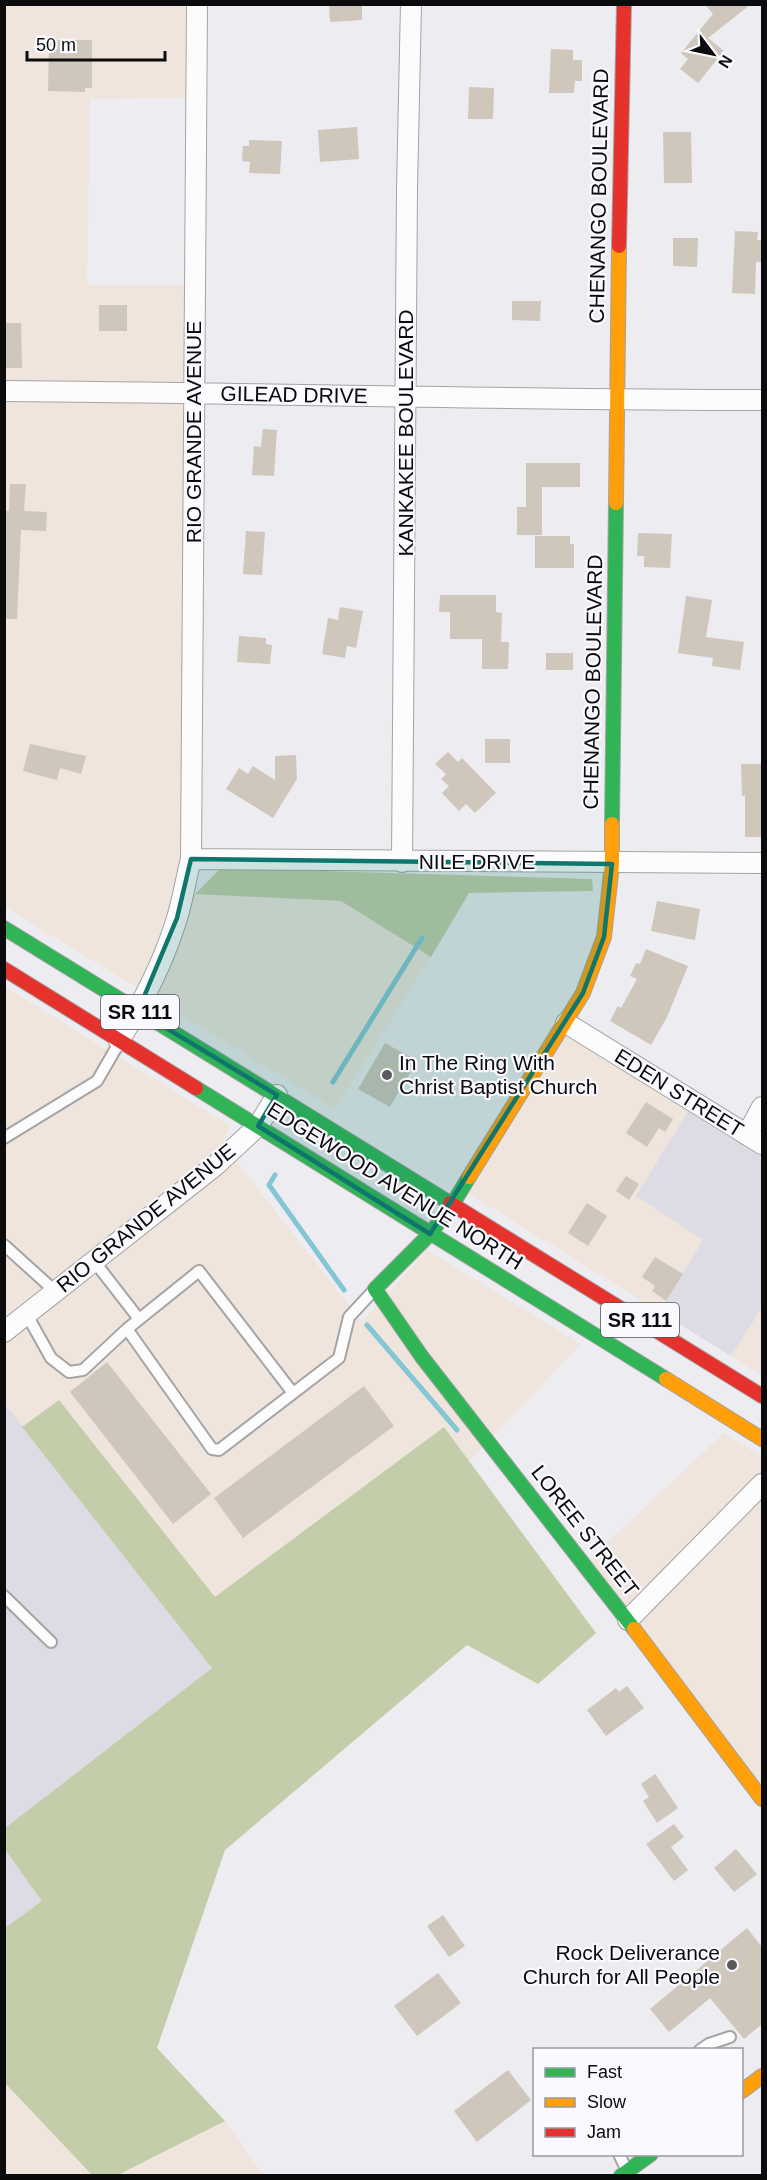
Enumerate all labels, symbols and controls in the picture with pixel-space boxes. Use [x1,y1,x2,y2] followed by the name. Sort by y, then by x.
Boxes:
[27,24,165,62] scale bar
[683,24,743,84] north arrow
[36,35,76,55] text: 50 m
[715,52,736,71] text: N
[585,68,612,324] street label: CHENANGO BOULEVARD
[394,309,417,557] street label: KANKAKEE BOULEVARD
[182,321,205,543] street label: RIO GRANDE AVENUE
[220,382,368,407] street label: GILEAD DRIVE
[579,554,606,810] street label: CHENANGO BOULEVARD
[419,850,535,873] street label: NILE DRIVE
[101,995,179,1029] road number: SR 111
[611,1044,748,1141] street label: EDEN STREET
[399,1051,597,1098] place label: In The Ring With Christ Baptist Church
[380,1068,394,1082] marker: In The Ring With Christ Baptist Church
[263,1097,527,1274] street label: EDGEWOOD AVENUE NORTH
[52,1139,239,1297] street label: RIO GRANDE AVENUE
[601,1303,679,1337] road number: SR 111
[527,1461,644,1601] street label: LOREE STREET
[523,1941,720,1988] place label: Rock Deliverance Church for All People
[725,1958,739,1972] marker: Rock Deliverance Church for All People
[533,2048,743,2156] legend
[587,2062,622,2082] text: Fast
[587,2092,627,2112] text: Slow
[587,2122,621,2142] text: Jam

